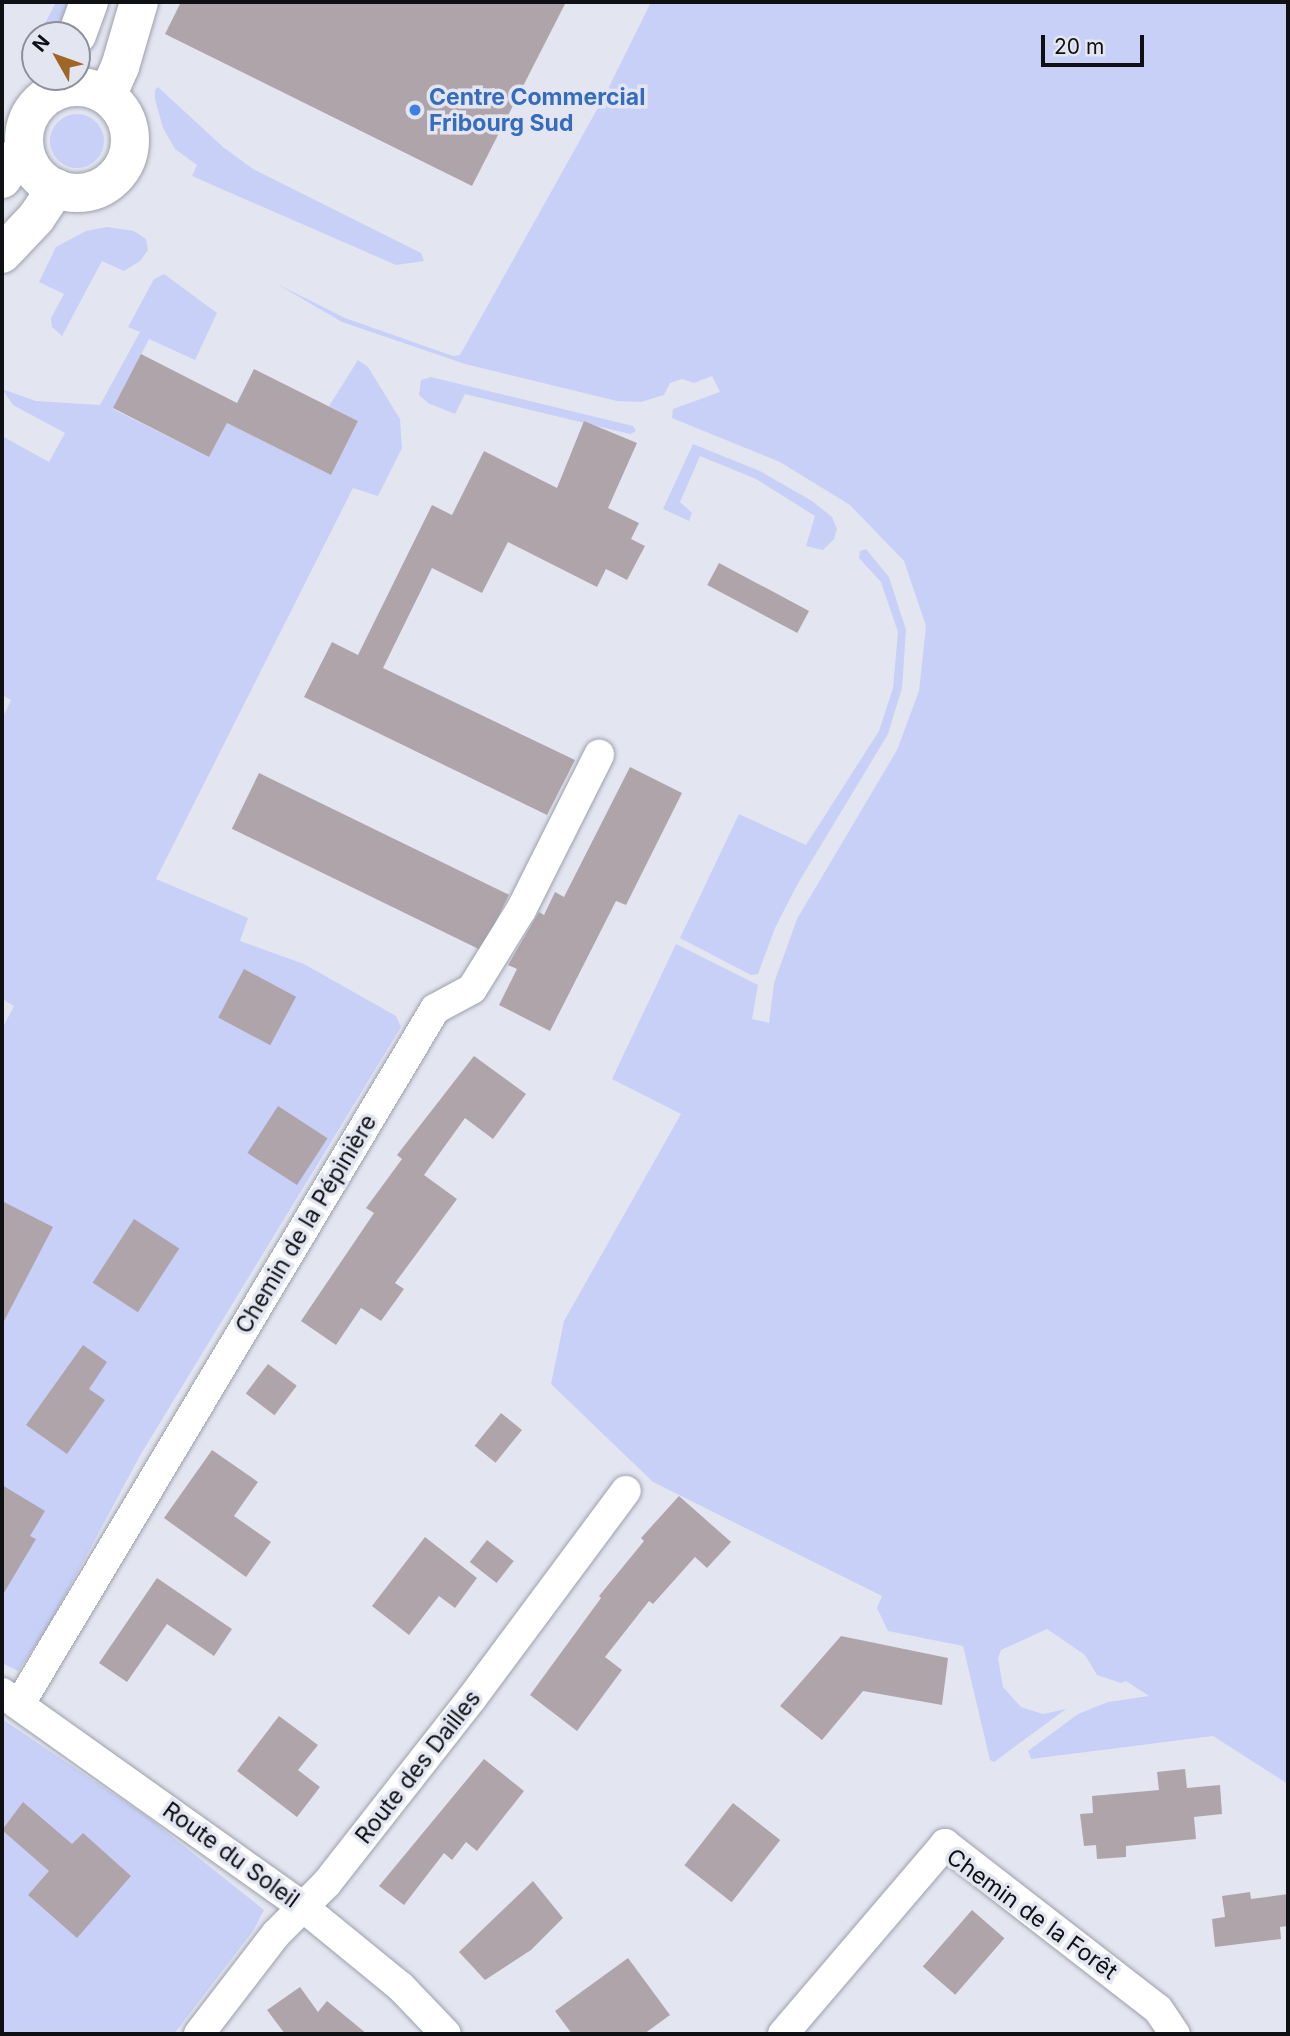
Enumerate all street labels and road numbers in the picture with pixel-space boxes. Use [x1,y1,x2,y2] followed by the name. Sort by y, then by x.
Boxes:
[230,1110,382,1338] street label: Chemin de la Pépinière
[350,1685,486,1849] street label: Route des Dailles
[157,1796,305,1914] street label: Route du Soleil
[941,1843,1123,1985] street label: Chemin de la Forêt

